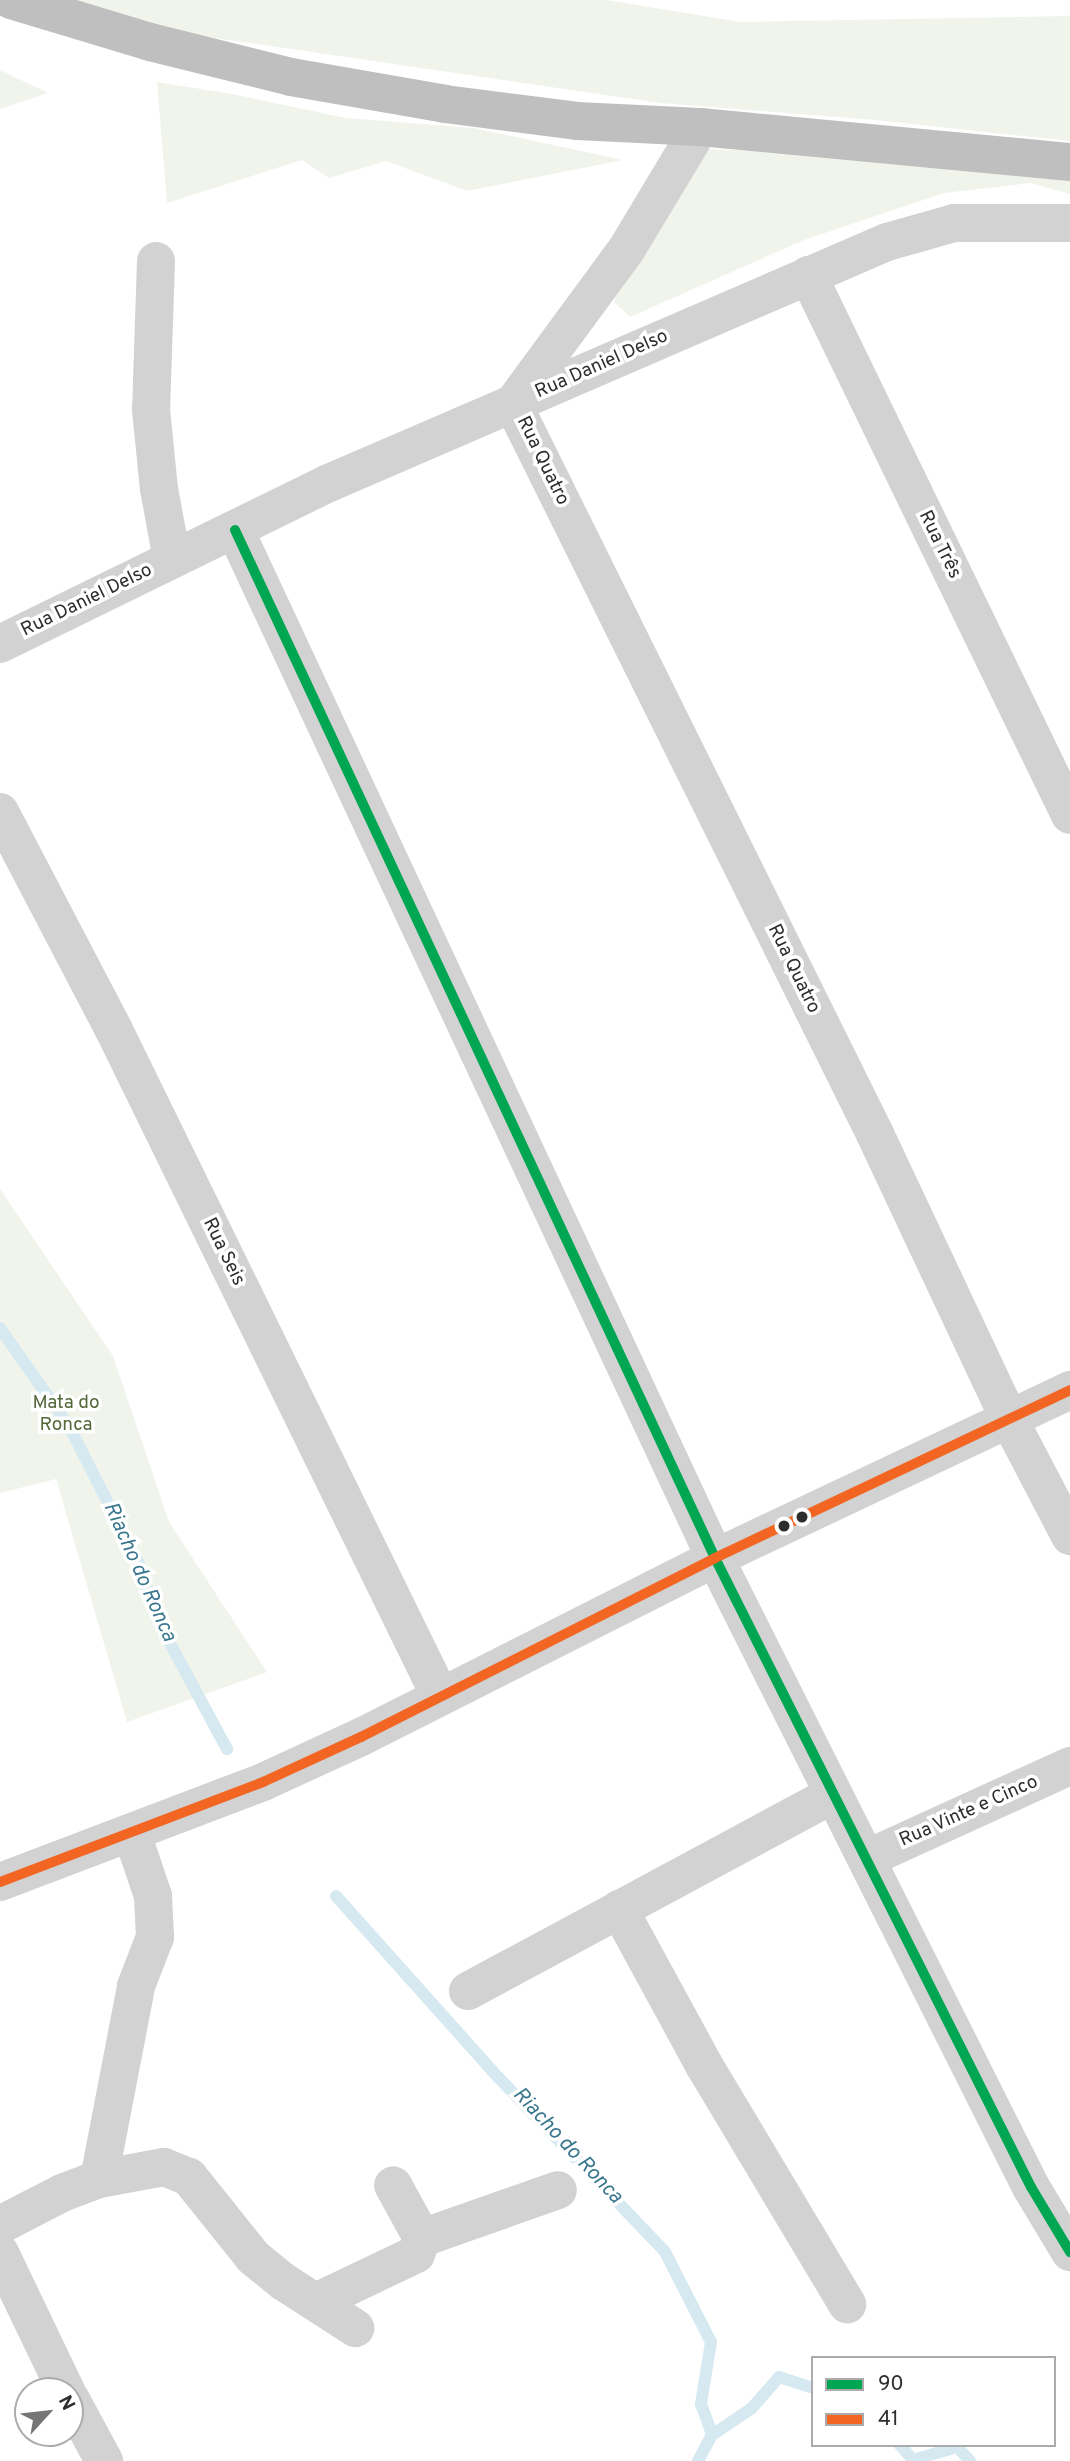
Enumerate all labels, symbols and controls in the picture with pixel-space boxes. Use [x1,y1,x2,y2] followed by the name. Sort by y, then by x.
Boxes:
[532,326,672,404] street label: Rua Daniel Delso
[511,413,573,509] street label: Rua Quatro
[913,507,965,583] street label: Rua Três
[18,559,156,643] street label: Rua Daniel Delso
[762,921,824,1017] street label: Rua Quatro
[197,1214,249,1290] street label: Rua Seis
[32,1393,100,1437] park label: Mata do Ronca
[97,1498,181,1646] water label: Riacho do Ronca
[795,1510,809,1524] unlabelled marker
[777,1519,791,1533] unlabelled marker
[896,1771,1042,1853] street label: Rua Vinte e Cinco
[507,2082,627,2210] water label: Riacho do Ronca
[811,2356,1056,2447] legend
[878,2371,904,2398] text: 90
[14,2377,84,2447] north arrow
[52,2392,80,2415] text: N
[878,2406,899,2433] text: 41

